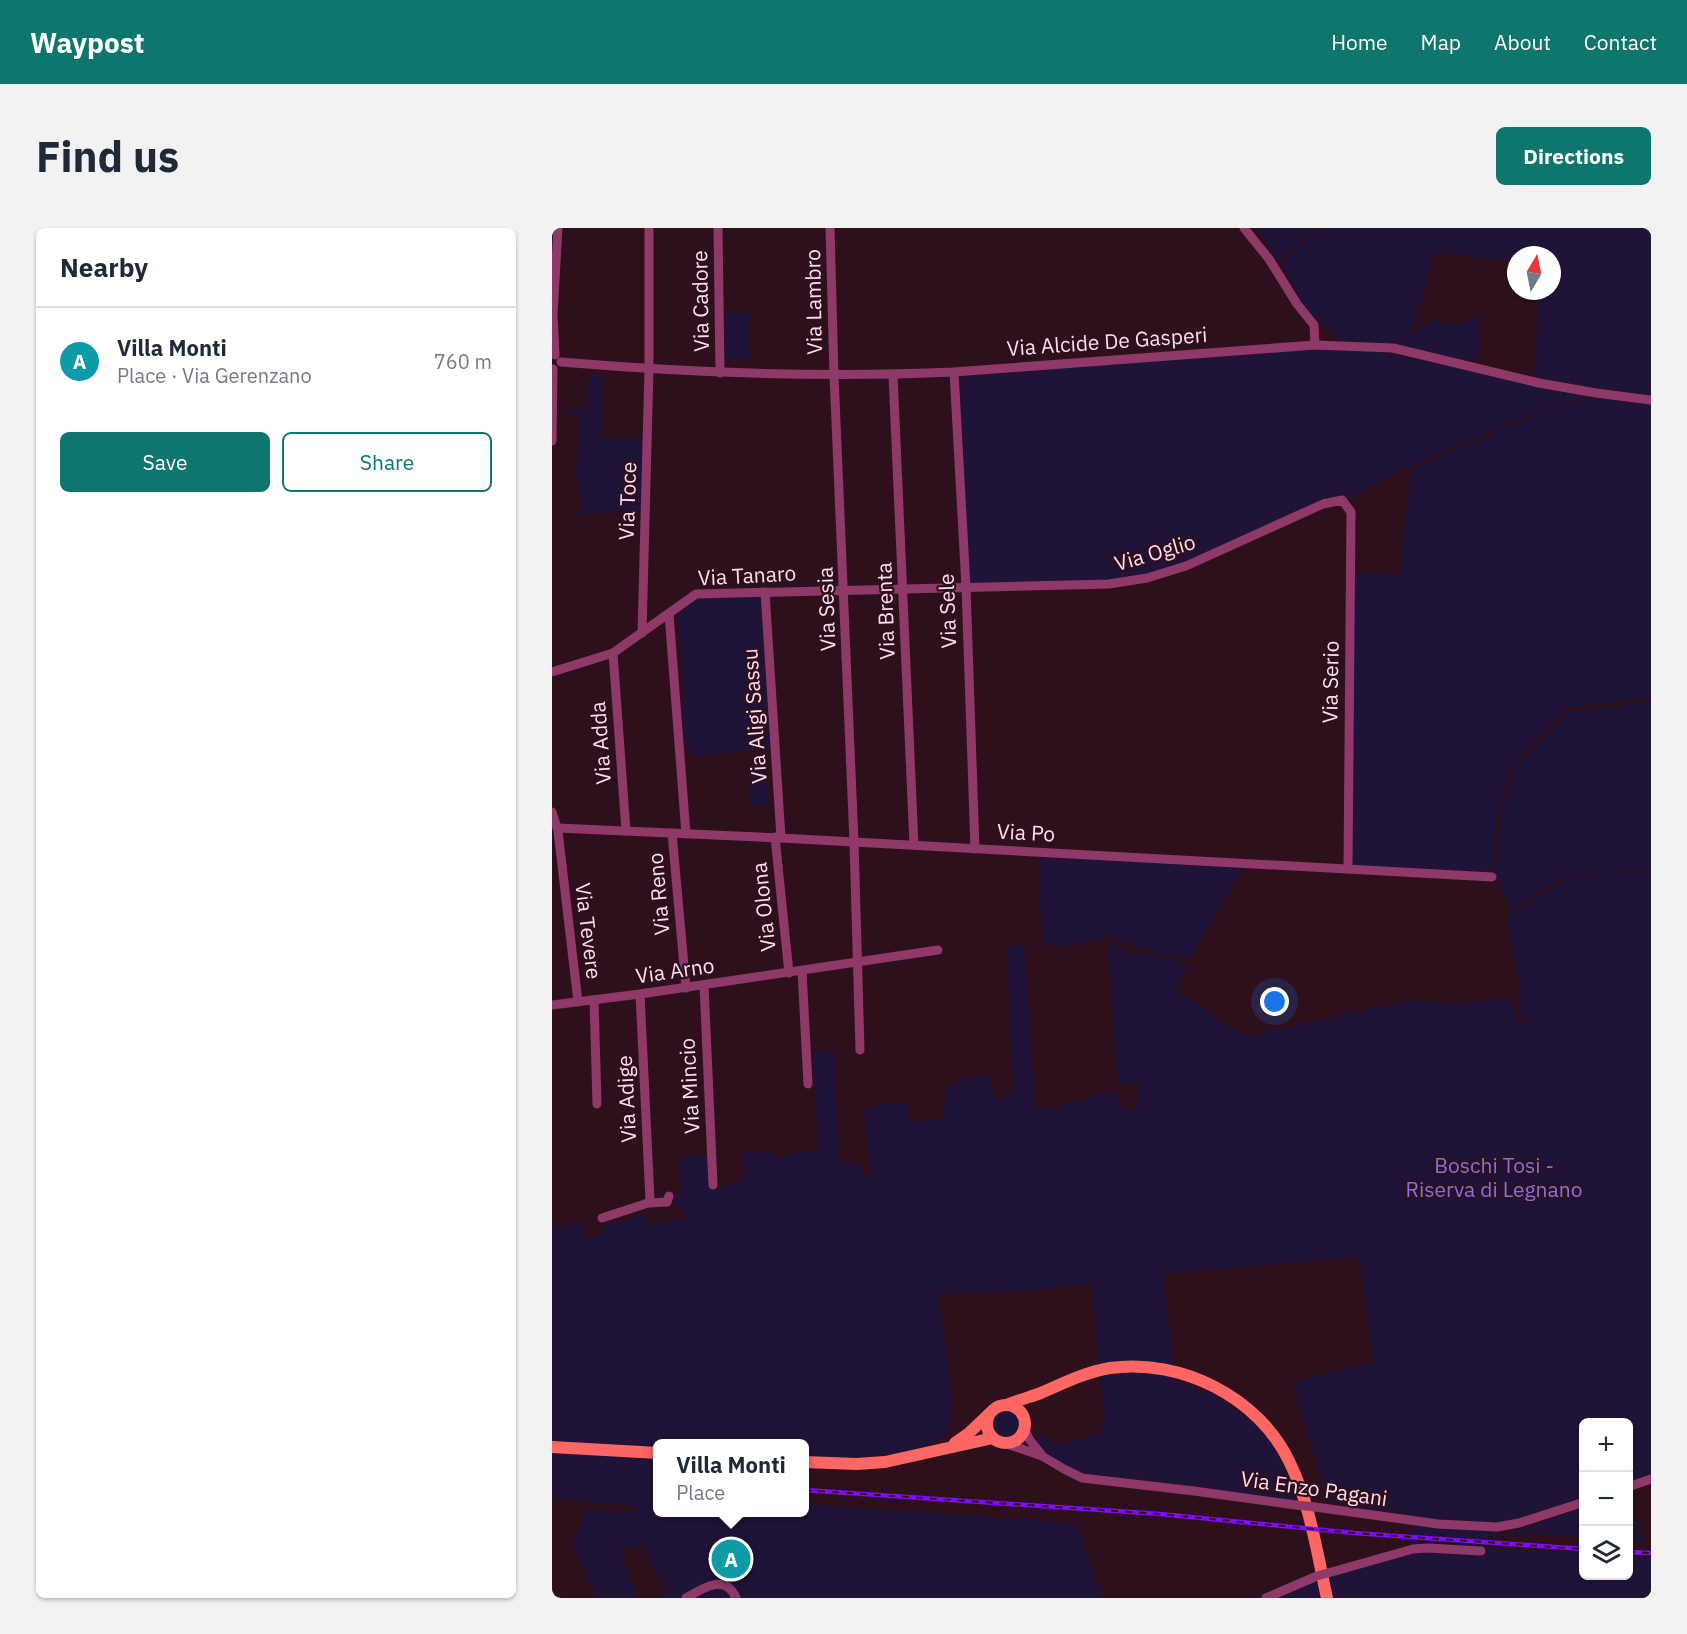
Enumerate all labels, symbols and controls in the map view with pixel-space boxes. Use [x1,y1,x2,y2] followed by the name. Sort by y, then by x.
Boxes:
[30,24,144,61] text: Waypost
[1331,28,1388,56] text: Home
[1421,28,1461,56] text: Map
[1494,28,1551,56] text: About
[1584,28,1657,56] text: Contact
[1496,127,1651,185] button: Directions
[36,129,179,184] text: Find us
[1507,246,1561,300] north arrow
[798,249,828,355] street label: Via Lambro
[60,250,148,284] text: Nearby
[685,250,715,352] street label: Via Cadore
[1006,320,1208,362] street label: Via Alcide De Gasperi
[117,333,227,362] text: Villa Monti
[73,348,86,375] text: A
[434,348,492,375] text: 760 m
[117,362,312,389] text: Place · Via Gerenzano
[60,432,270,492] button: Save
[282,432,492,492] button: Share
[612,461,642,541] street label: Via Toce
[1111,527,1198,577] street label: Via Oglio
[697,558,797,592] street label: Via Tanaro
[869,562,901,660] street label: Via Brenta
[811,566,841,652] street label: Via Sesia
[932,573,962,649] street label: Via Sele
[1315,640,1345,724] street label: Via Serio
[735,647,773,785] street label: Via Aligi Sassu
[583,701,617,786] street label: Via Adda
[996,816,1056,848] street label: Via Po
[640,852,676,936] street label: Via Reno
[744,861,782,953] street label: Via Olona
[569,881,609,981] street label: Via Tevere
[634,951,716,989] street label: Via Arno
[1260,987,1289,1016] your location
[673,1037,705,1135] street label: Via Mincio
[610,1055,642,1144] street label: Via Adige
[1406,1151,1582,1203] park label: Boschi Tosi - Riserva di Legnano
[1579,1418,1633,1580] map controls
[1579,1418,1633,1472] button: +
[653,1439,809,1517] popup
[676,1450,786,1479] text: Villa Monti
[1239,1464,1389,1512] street label: Via Enzo Pagani
[1579,1472,1633,1526] button: −
[676,1479,725,1506] text: Place
[1579,1526,1633,1580] button: layers
[712,1536,750,1582] pin: A

